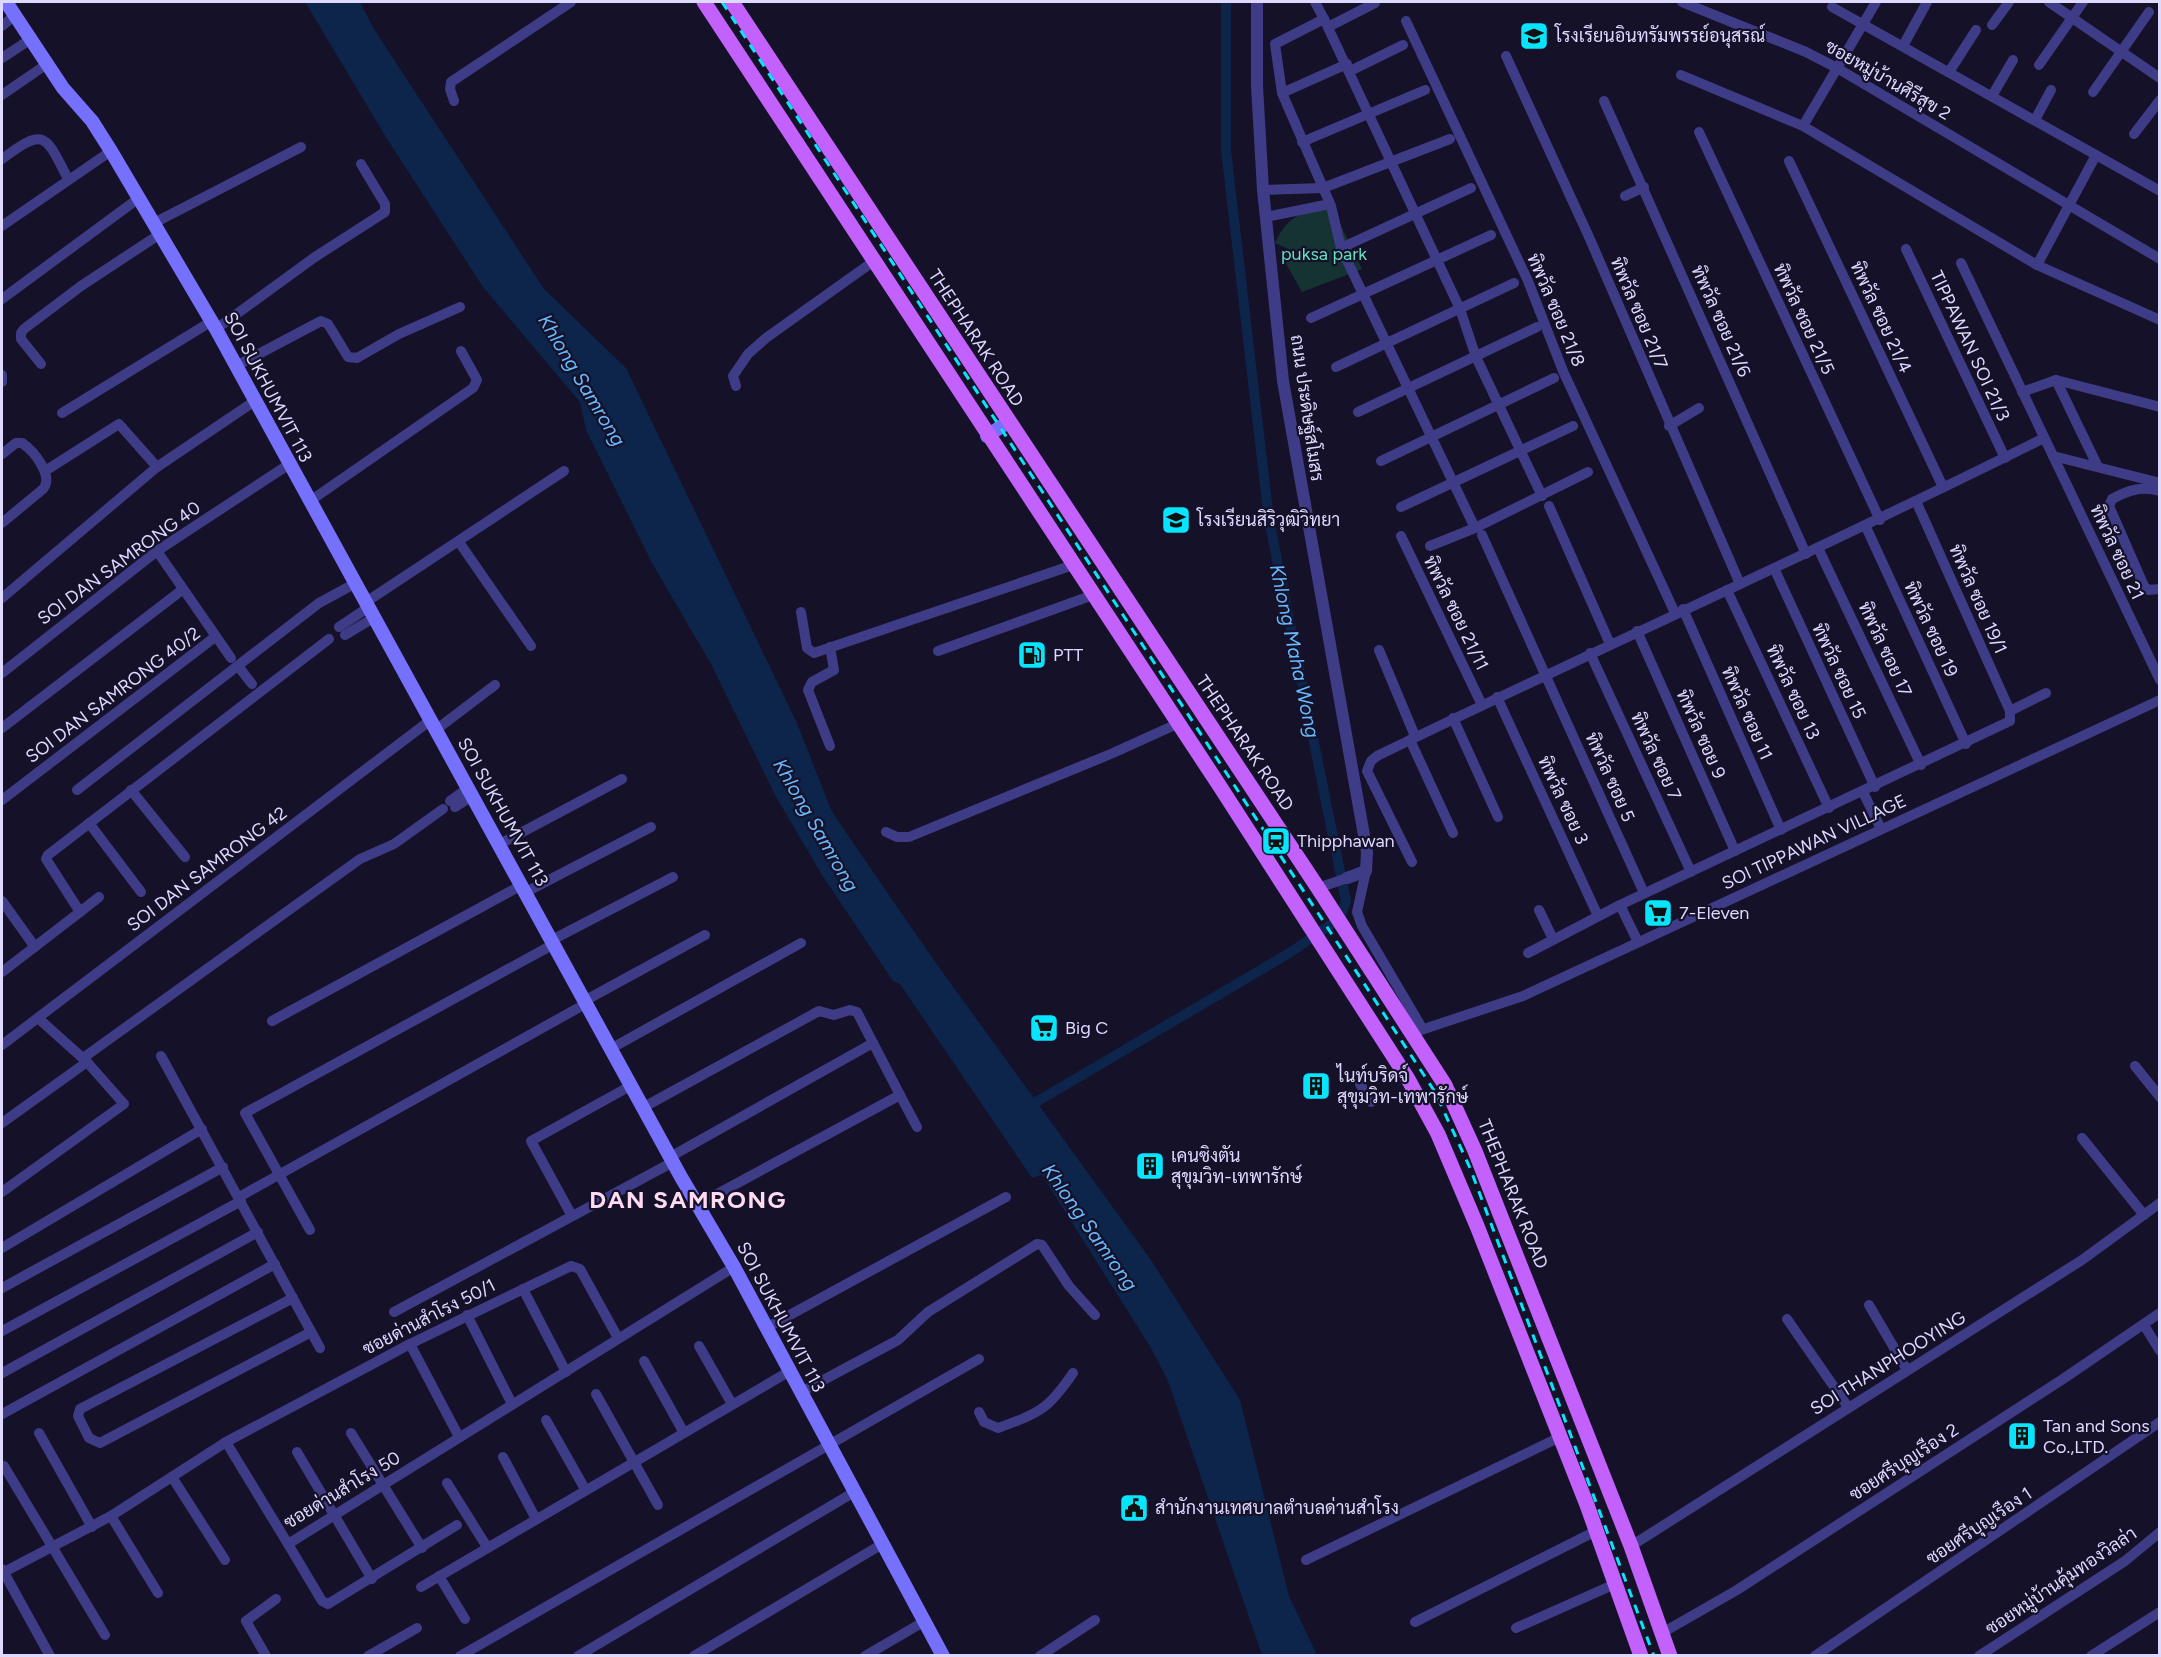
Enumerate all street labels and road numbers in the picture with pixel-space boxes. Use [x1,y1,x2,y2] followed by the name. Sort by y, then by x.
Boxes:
[1820,33,1956,127] street label: ซอยหมู่บ้านศิรีสุข 2
[1522,250,1590,370] street label: ทิพวัล ซอย 21/8
[1606,254,1673,373] street label: ทิพวัล ซอย 21/7
[1845,258,1917,376] street label: ทิพวัล ซอย 21/4
[1769,260,1839,378] street label: ทิพวัล ซอย 21/5
[1687,262,1755,380] street label: ทิพวัล ซอย 21/6
[923,265,1029,411] street label: THEPHARAK ROAD
[1926,267,2014,425] street label: TIPPAWAN SOI 21/3
[219,308,317,466] street label: SOI SUKHUMVIT 113
[1285,333,1330,483] street label: ถนน ประดิษฐ์สโมสร
[33,497,205,629] street label: SOI DAN SAMRONG 40
[2085,501,2149,603] street label: ทิพวัล ซอย 21
[1944,541,2012,657] street label: ทิพวัล ซอย 19/1
[1419,552,1493,674] street label: ทิพวัล ซอย 21/11
[1899,578,1963,680] street label: ทิพวัล ซอย 19
[1853,598,1917,700] street label: ทิพวัล ซอย 17
[1807,620,1871,722] street label: ทิพวัล ซอย 15
[21,622,205,768] street label: SOI DAN SAMRONG 40/2
[1761,641,1825,743] street label: ทิพวัล ซอย 13
[1717,663,1777,763] street label: ทิพวัล ซอย 11
[1191,671,1299,815] street label: THEPHARAK ROAD
[1672,686,1730,782] street label: ทิพวัล ซอย 9
[1626,708,1686,804] street label: ทิพวัล ซอย 7
[1581,729,1639,825] street label: ทิพวัล ซอย 5
[453,734,553,890] street label: SOI SUKHUMVIT 113
[1533,752,1593,848] street label: ทิพวัล ซอย 3
[1718,790,1910,894] street label: SOI TIPPAWAN VILLAGE
[123,802,291,936] street label: SOI DAN SAMRONG 42
[1473,1116,1553,1272] street label: THEPHARAK ROAD
[732,1238,830,1396] street label: SOI SUKHUMVIT 113
[358,1272,499,1360] street label: ซอยด่านสำโรง 50/1
[1806,1306,1970,1420] street label: SOI THANPHOOYING
[1844,1417,1963,1506] street label: ซอยศรีบุญเรือง 2
[279,1445,404,1533] street label: ซอยด่านสำโรง 50
[1921,1481,2037,1570] street label: ซอยศรีบุญเรือง 1
[1981,1521,2142,1641] street label: ซอยหมู่บ้านคุ้มทองวิลล่า

